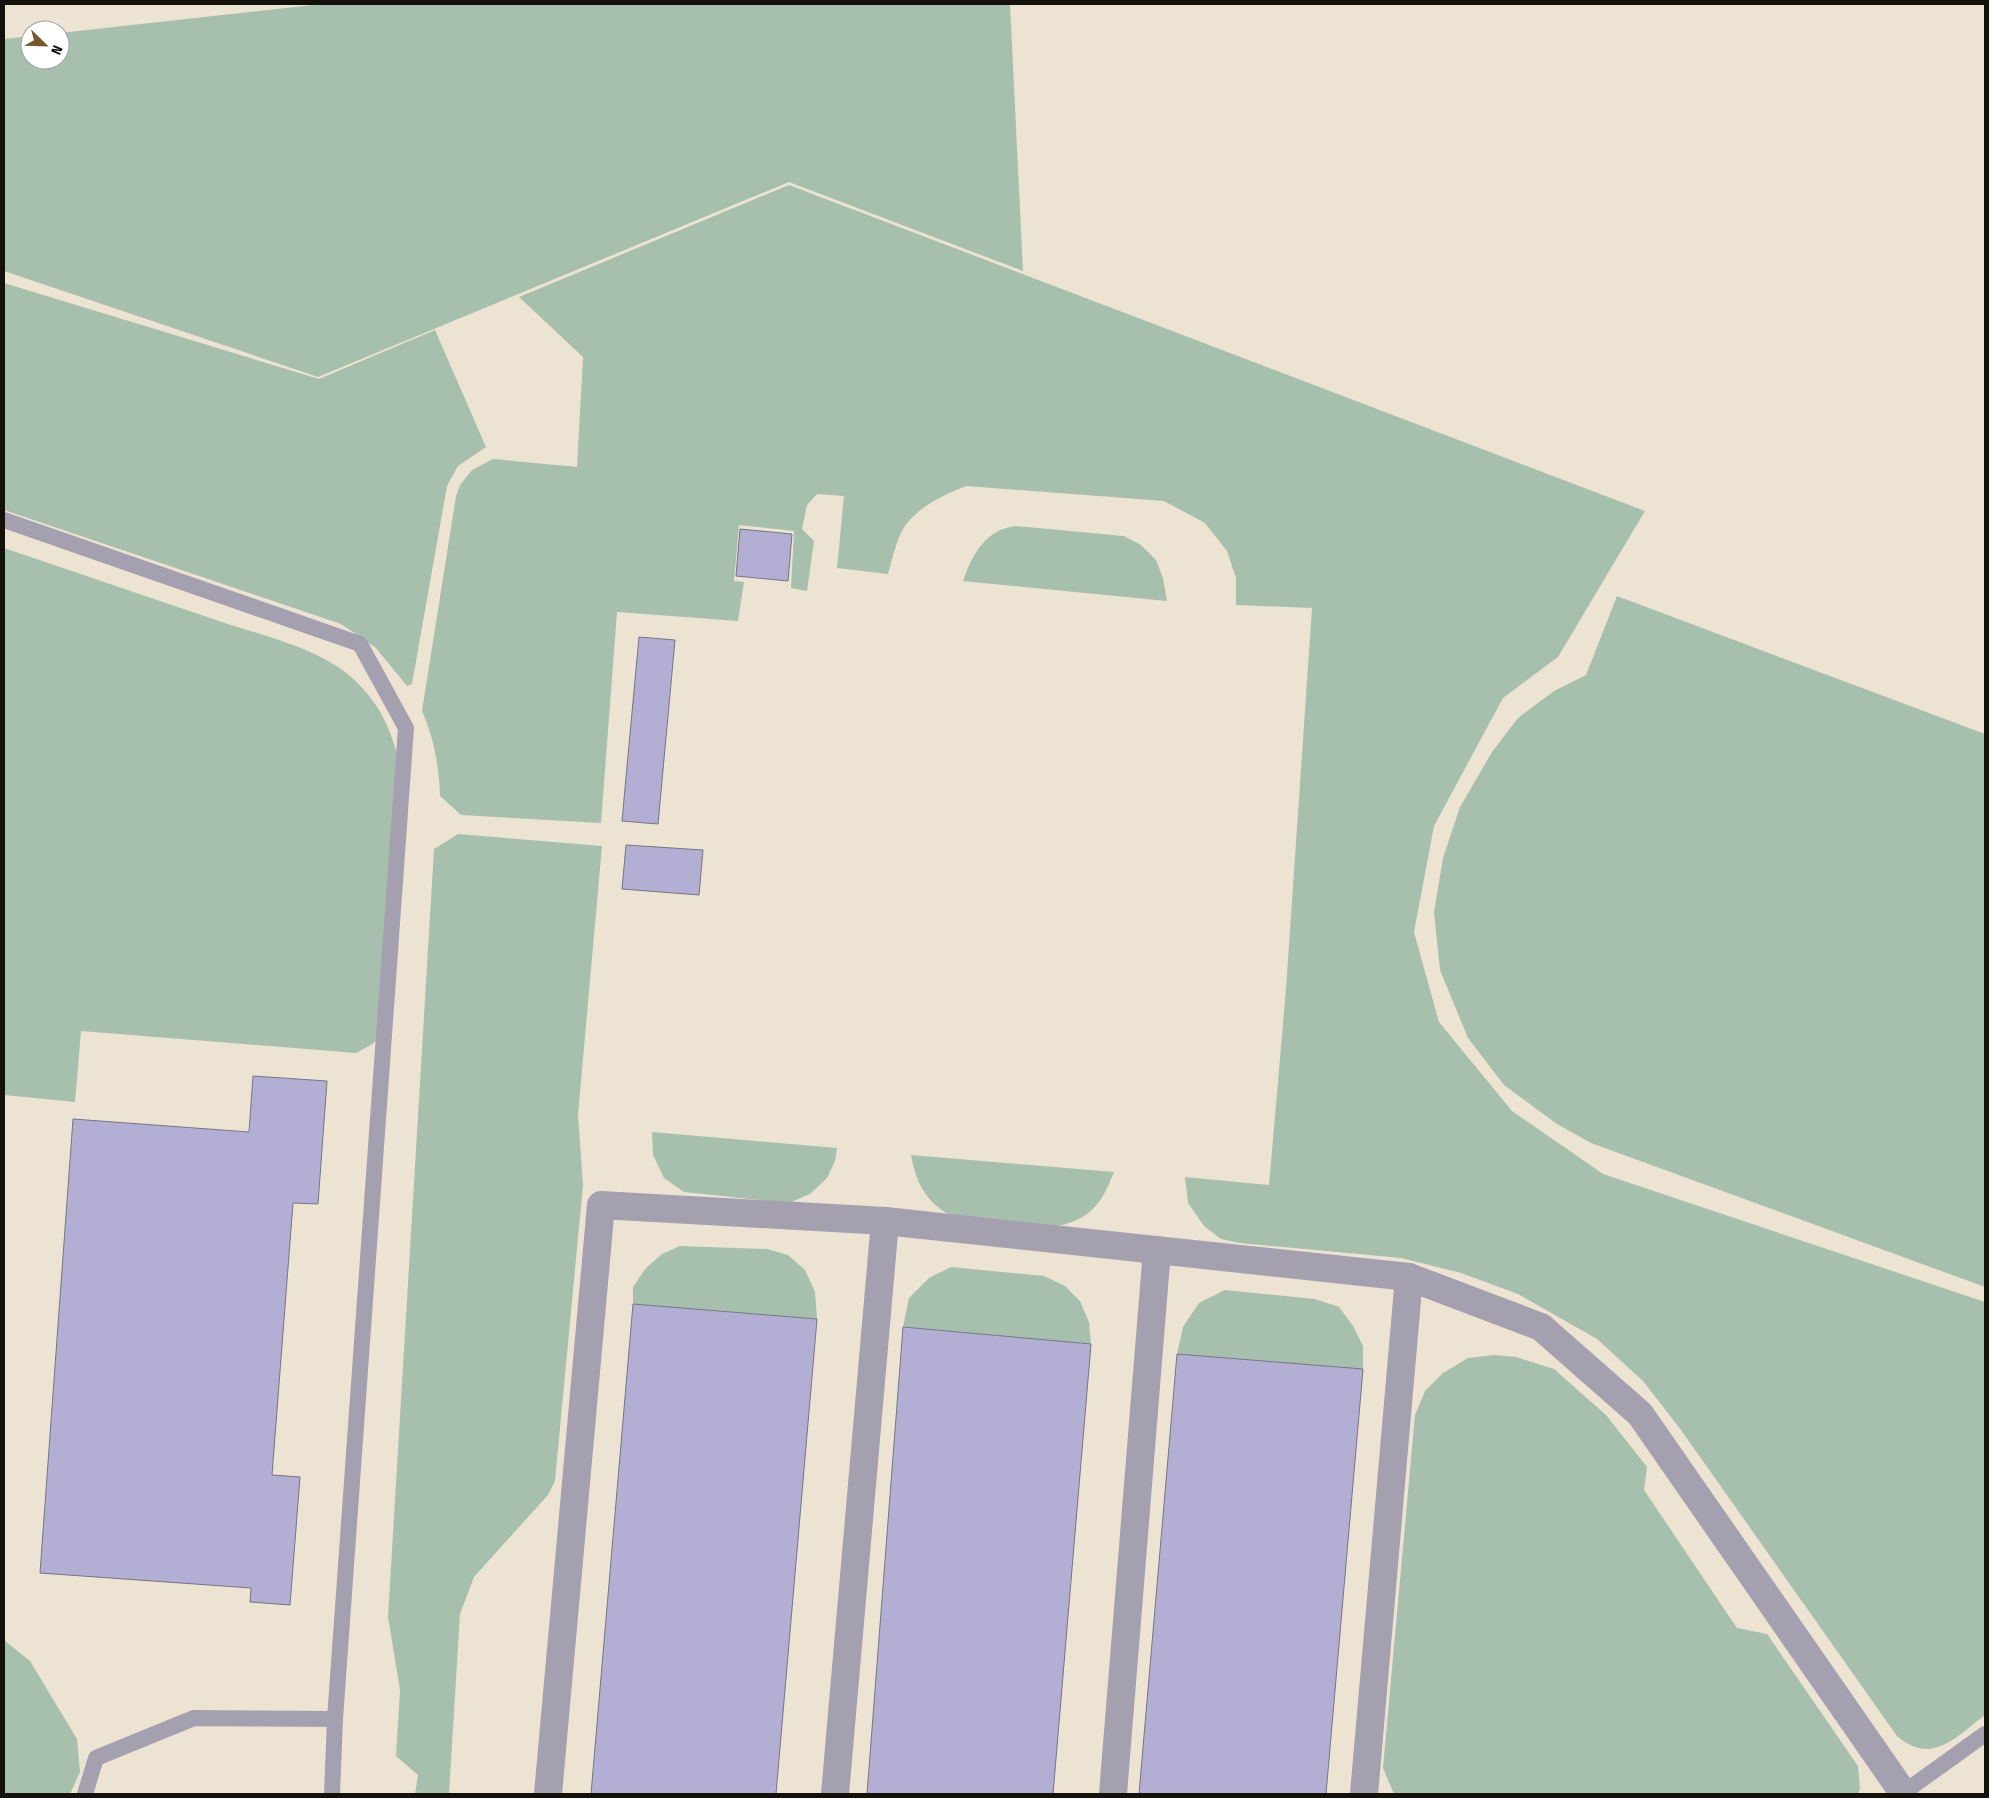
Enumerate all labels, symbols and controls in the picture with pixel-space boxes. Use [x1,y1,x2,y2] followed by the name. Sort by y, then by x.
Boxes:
[20,20,70,70] north arrow
[47,43,66,57] text: N

